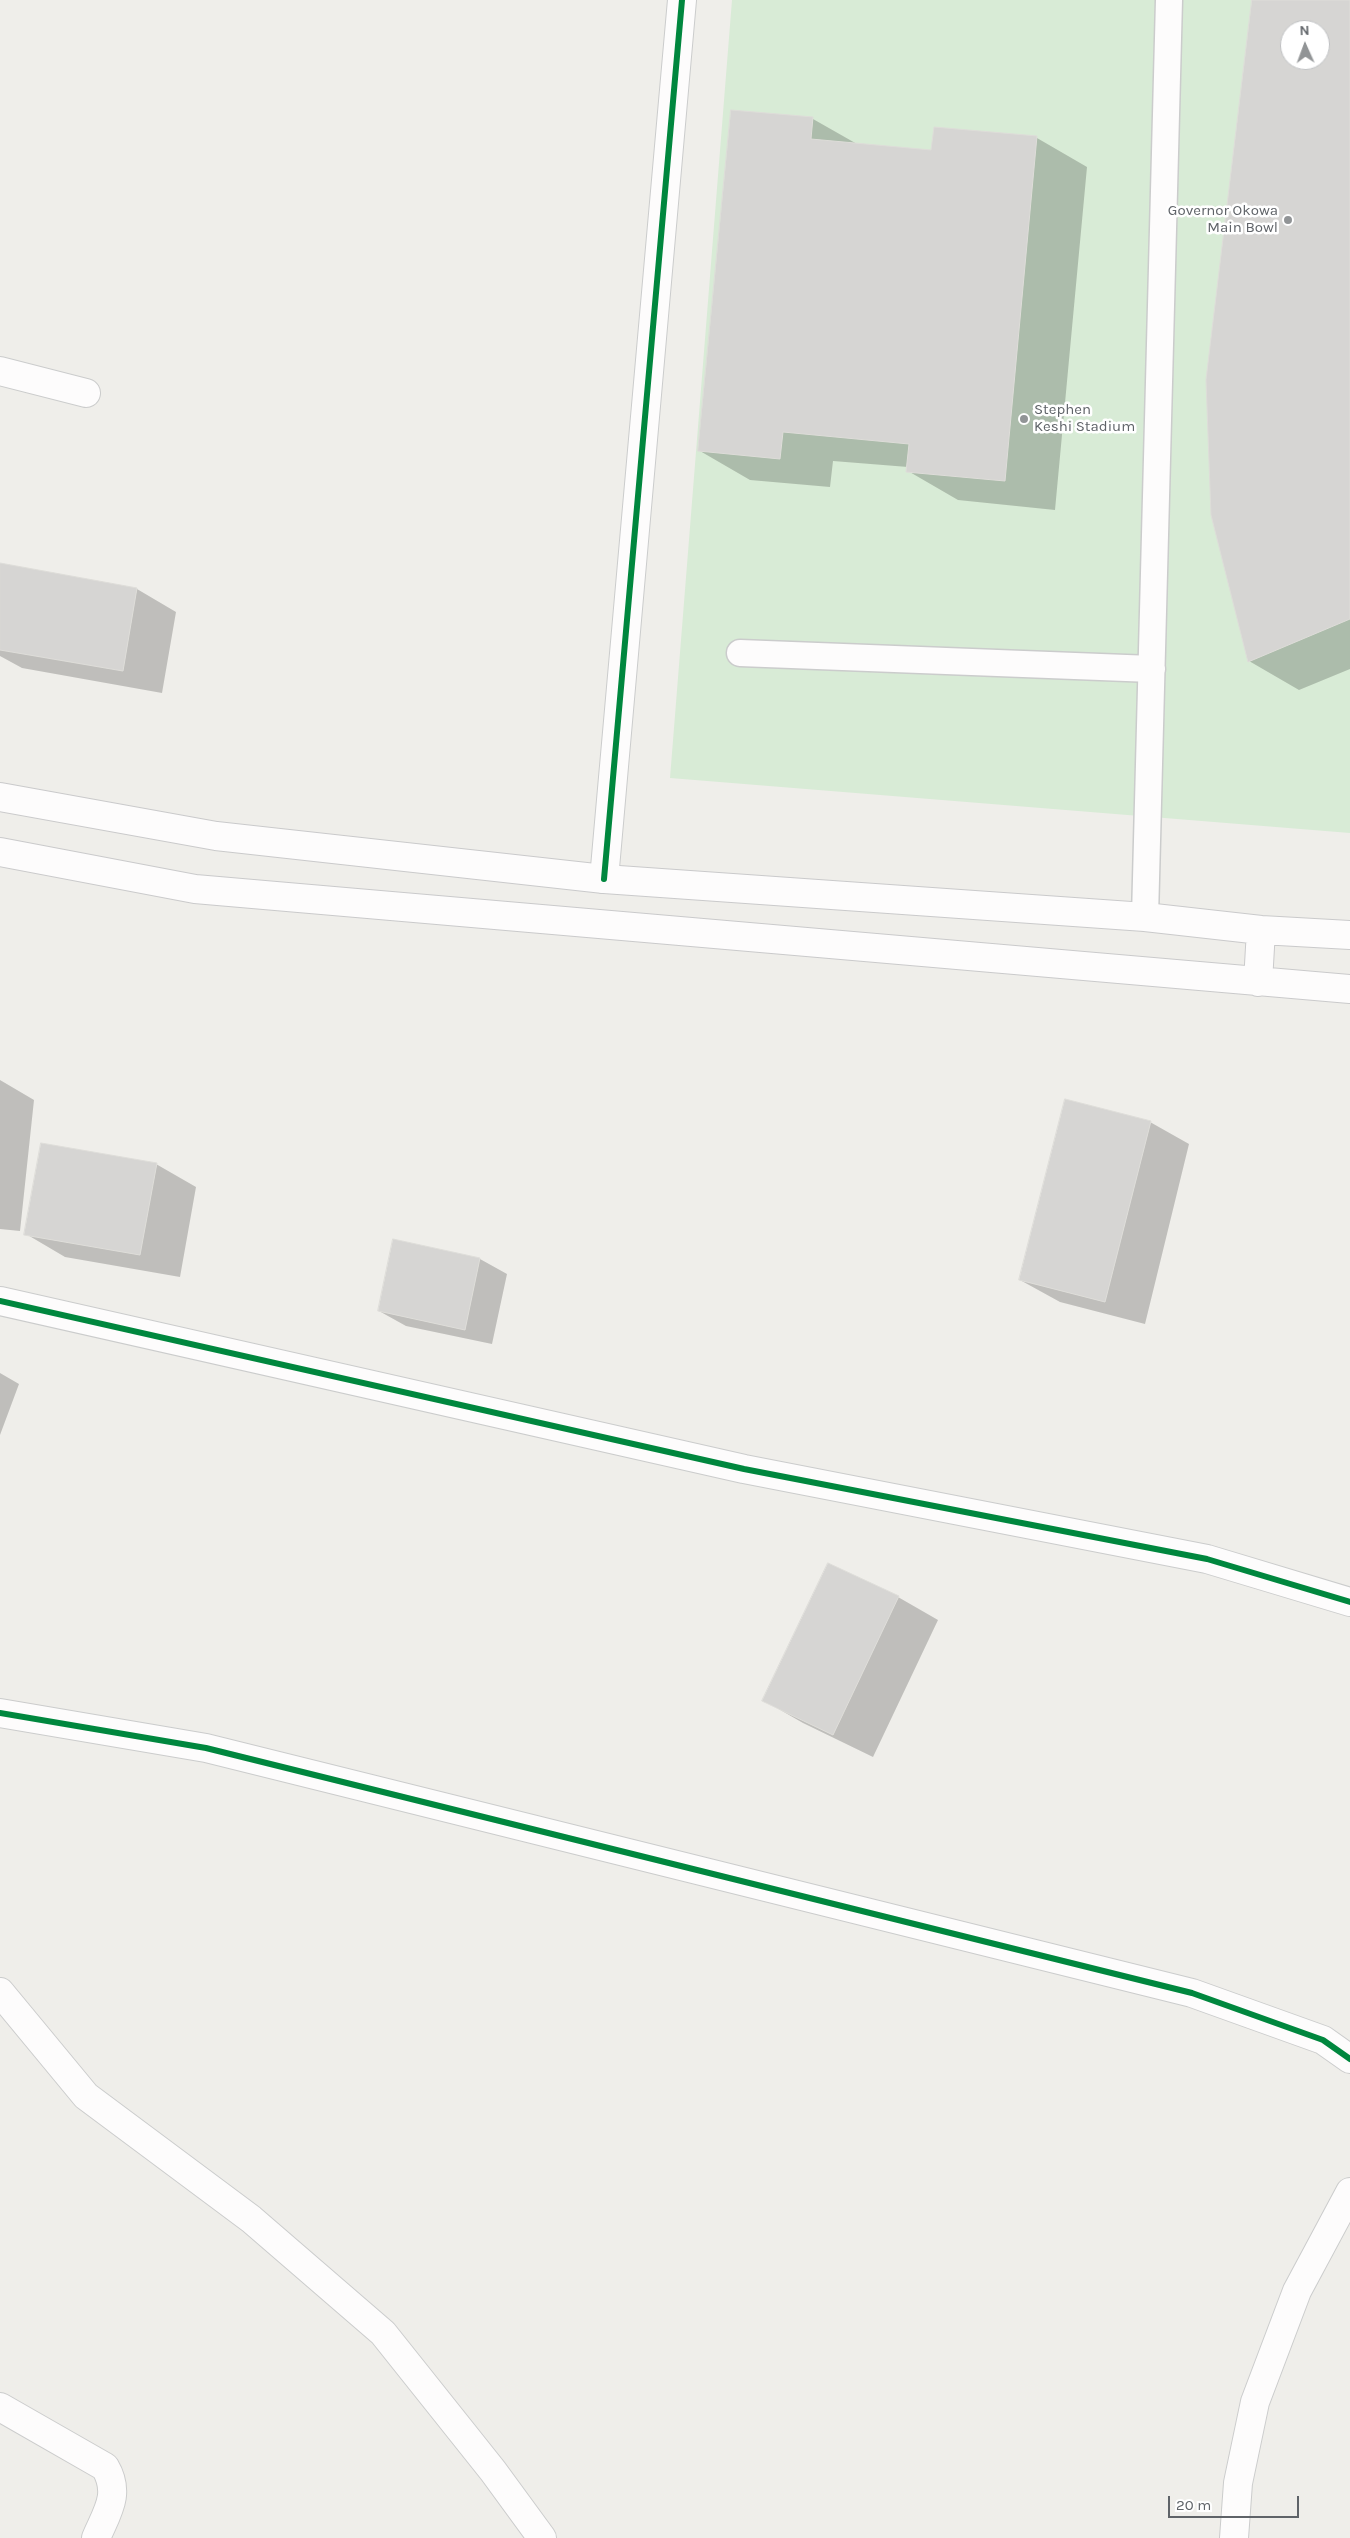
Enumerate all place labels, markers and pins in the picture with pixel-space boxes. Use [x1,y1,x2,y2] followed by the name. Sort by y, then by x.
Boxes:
[1168,202,1278,237] place label: Governor Okowa Main Bowl
[1282,214,1294,226] marker: Governor Okowa Main Bowl
[1034,401,1135,436] place label: Stephen Keshi Stadium
[1018,413,1030,425] marker: Stephen Keshi Stadium

